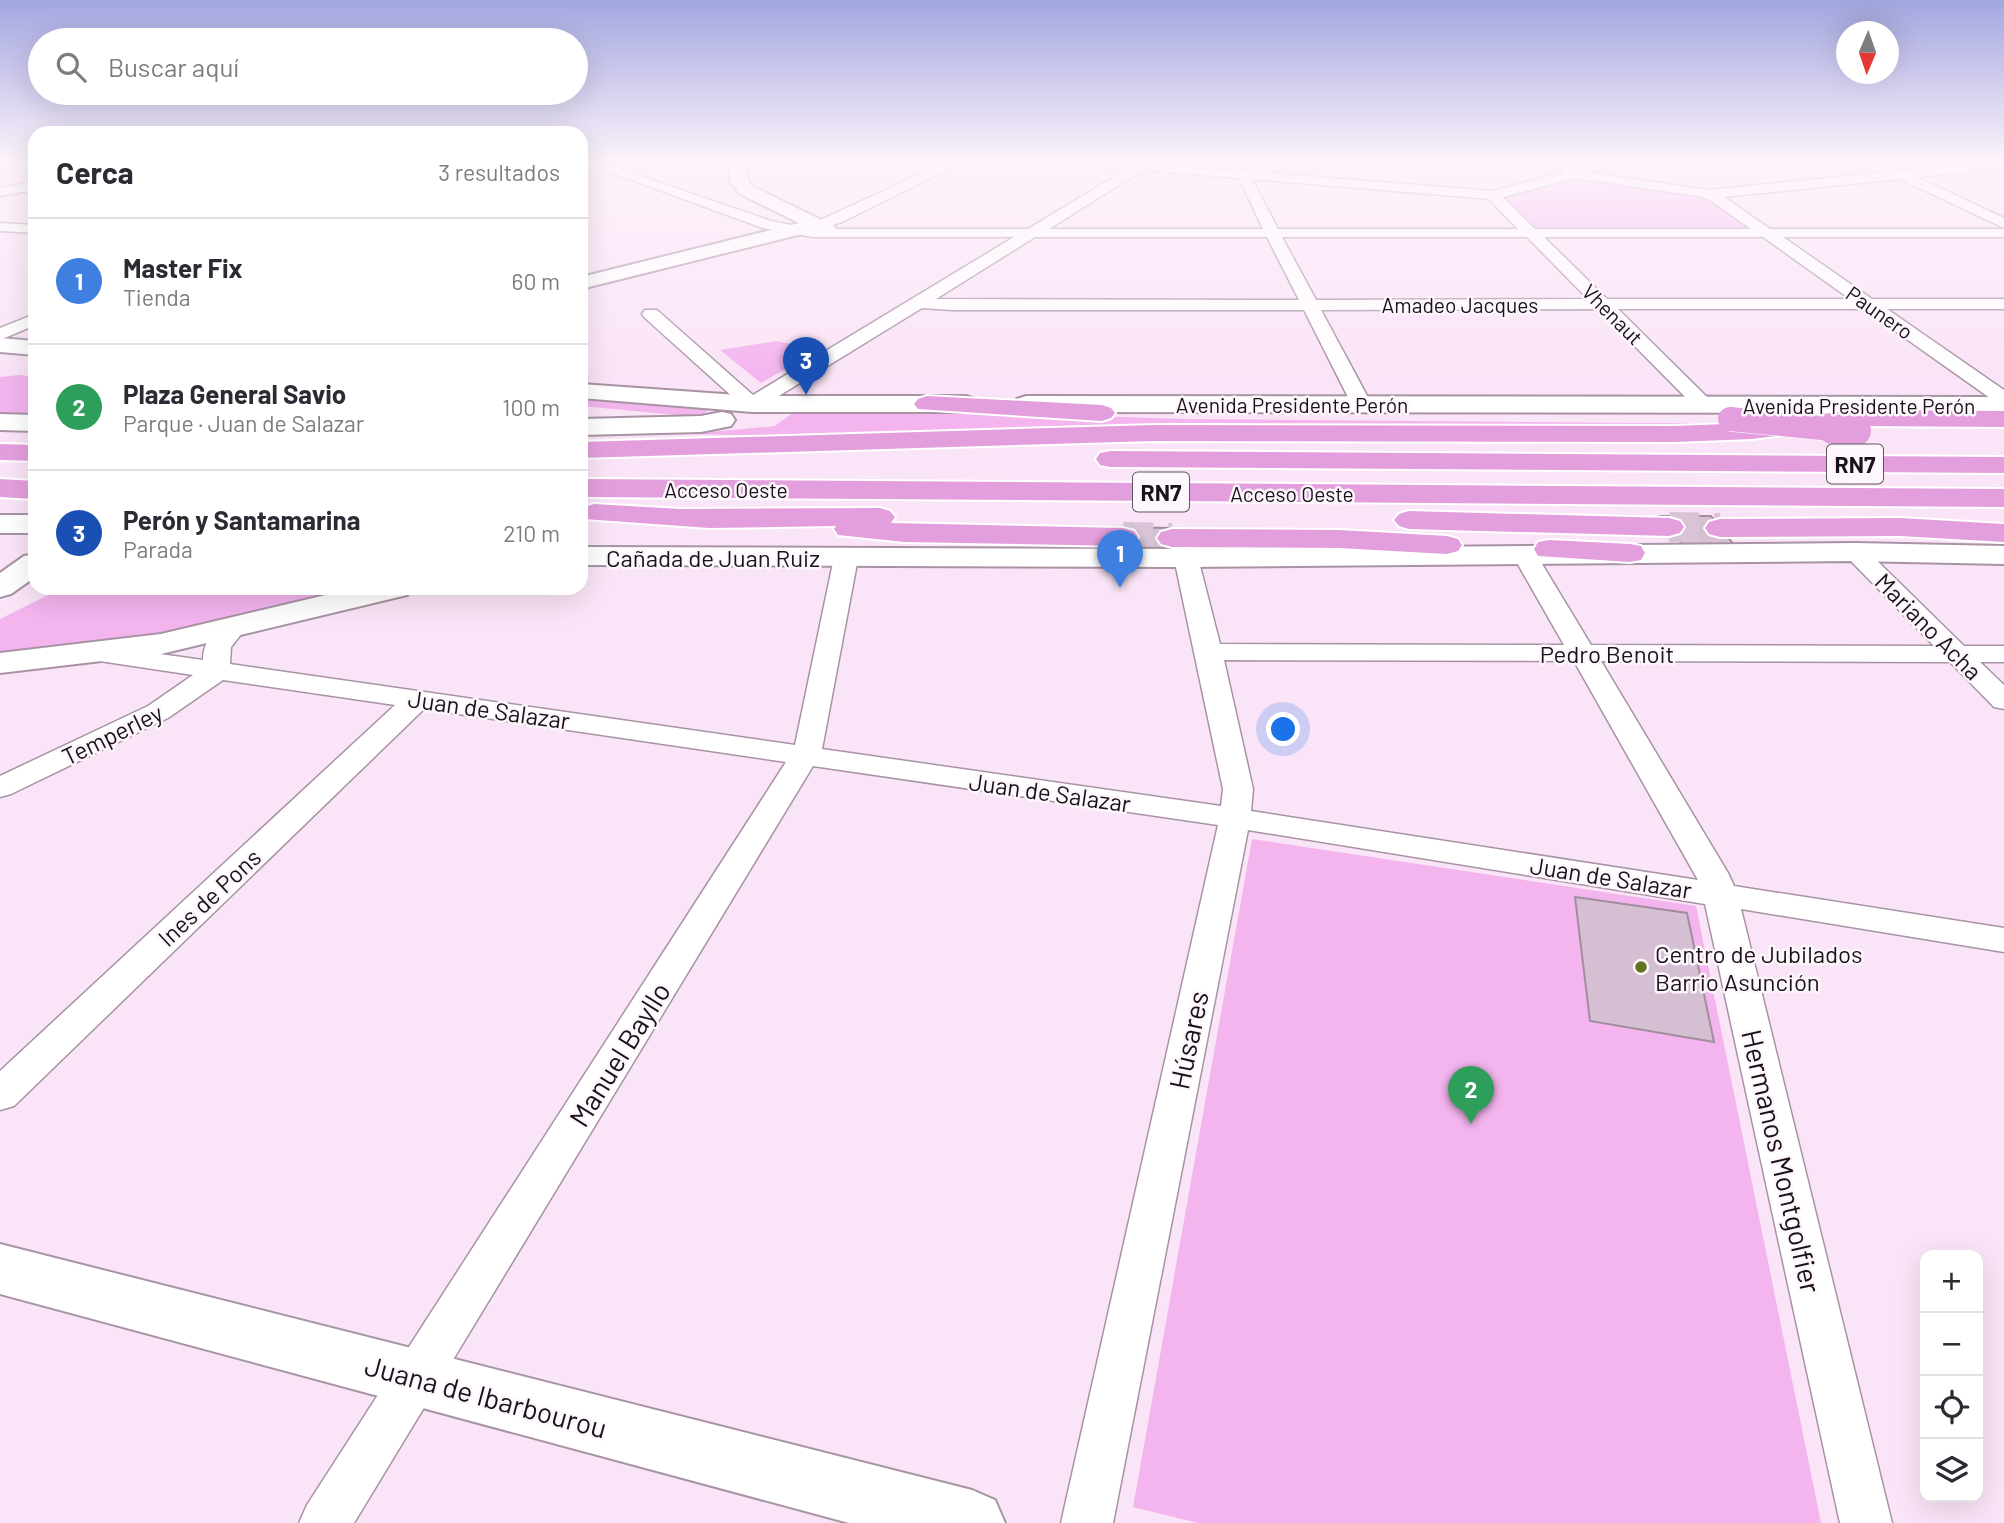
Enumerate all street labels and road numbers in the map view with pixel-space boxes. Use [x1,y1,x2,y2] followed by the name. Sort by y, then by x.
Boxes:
[1577,278,1649,350] street label: Vhenaut
[1842,280,1918,344] street label: Paunero
[1382,292,1538,317] street label: Amadeo Jacques
[1176,392,1408,417] street label: Avenida Presidente Perón
[1743,393,1975,418] street label: Avenida Presidente Perón
[1827,445,1883,484] road number: RN7
[1133,472,1189,512] road number: RN7
[664,477,788,502] street label: Acceso Oeste
[1230,481,1354,506] street label: Acceso Oeste
[606,543,820,572] street label: Cañada de Juan Ruiz
[1870,567,1988,685] street label: Mariano Acha
[1540,639,1674,668] street label: Pedro Benoit
[406,683,572,735] street label: Juan de Salazar
[57,697,167,771] street label: Temperley
[967,766,1133,818] street label: Juan de Salazar
[152,842,266,952] street label: Ines de Pons
[1528,850,1694,904] street label: Juan de Salazar
[561,975,677,1133] street label: Manuel Bayllo
[1161,988,1215,1092] street label: Húsares
[1735,1026,1829,1296] street label: Hermanos Montgolfier
[361,1347,611,1445] street label: Juana de Ibarbourou

